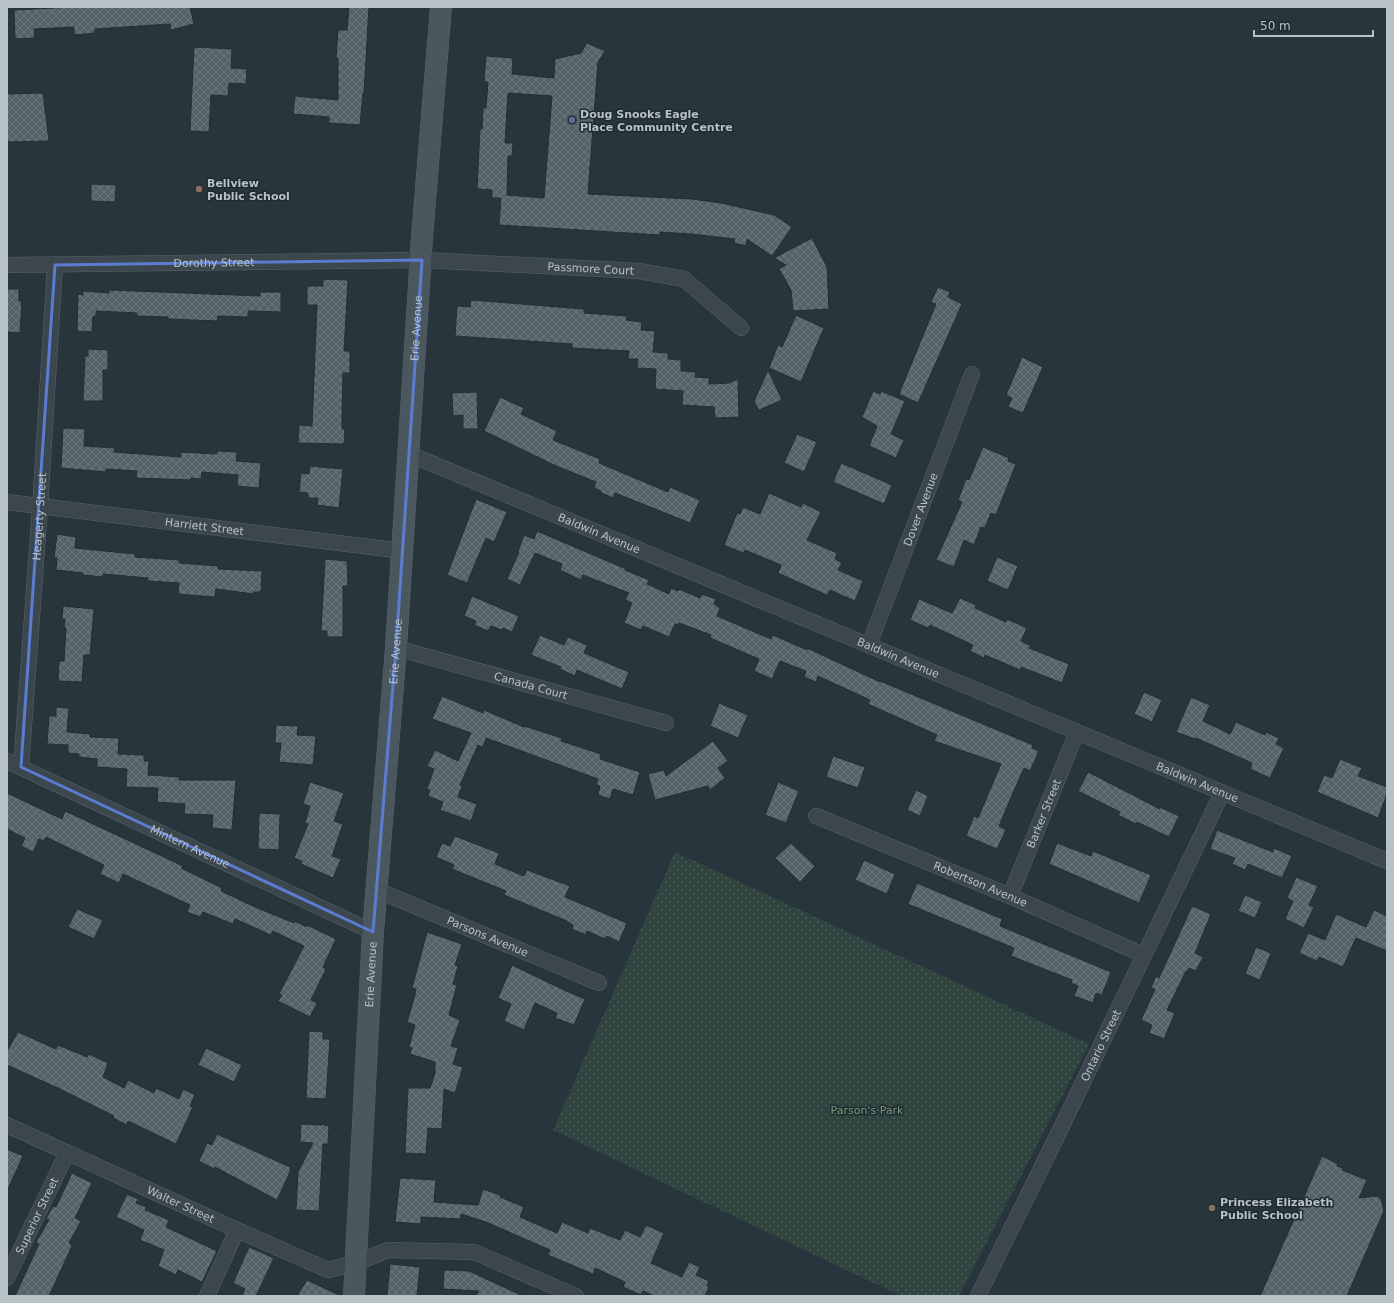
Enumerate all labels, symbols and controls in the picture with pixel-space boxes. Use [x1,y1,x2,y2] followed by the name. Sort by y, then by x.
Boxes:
[1254,12,1373,38] scale bar
[1260,19,1291,33] text: 50 m
[580,108,733,134] place label: Doug Snooks Eagle Place Community Centre
[567,115,577,125] marker: Doug Snooks Eagle Place Community Centre
[207,177,290,203] place label: Bellview Public School
[194,184,204,194] marker: Bellview Public School
[173,256,255,270] street label: Dorothy Street
[547,260,635,278] street label: Passmore Court
[408,295,425,361] street label: Erie Avenue
[901,471,941,548] street label: Dover Avenue
[30,472,49,561] street label: Heagerty Street
[556,511,642,557] street label: Baldwin Avenue
[164,516,245,538] street label: Harriett Street
[387,618,405,685] street label: Erie Avenue
[855,635,941,681] street label: Baldwin Avenue
[493,670,570,703] street label: Canada Court
[1154,760,1241,806] street label: Baldwin Avenue
[1024,777,1064,850] street label: Barker Street
[148,823,232,871] street label: Mintern Avenue
[931,859,1029,910] street label: Robertson Avenue
[445,914,530,960] street label: Parsons Avenue
[363,941,380,1008] street label: Erie Avenue
[1078,1007,1124,1084] street label: Ontario Street
[831,1104,904,1117] park label: Parson's Park
[13,1175,62,1256] street label: Superior Street
[145,1184,217,1226] street label: Walter Street
[1220,1196,1333,1222] place label: Princess Elizabeth Public School
[1207,1203,1217,1213] marker: Princess Elizabeth Public School

